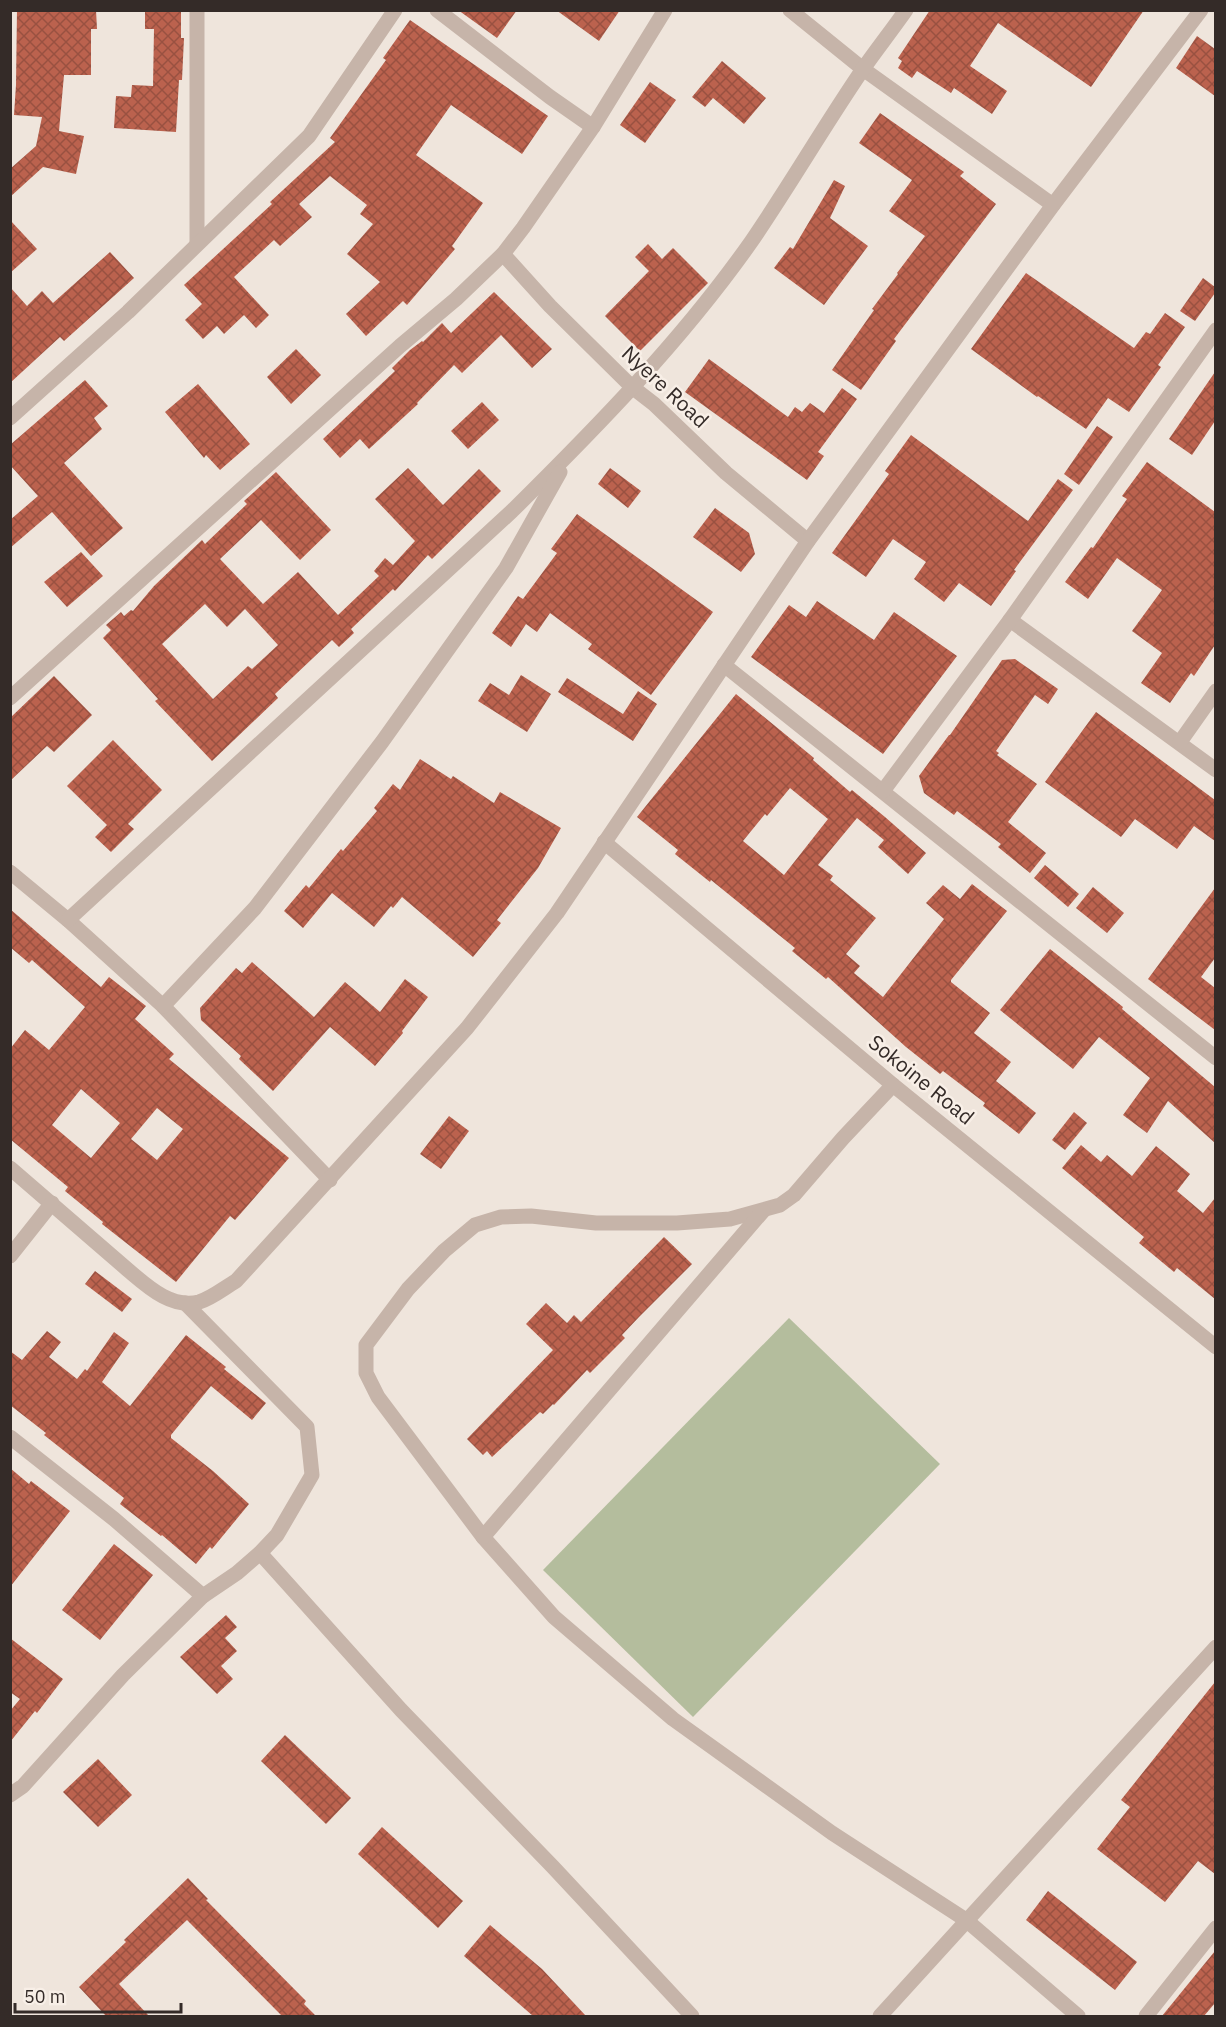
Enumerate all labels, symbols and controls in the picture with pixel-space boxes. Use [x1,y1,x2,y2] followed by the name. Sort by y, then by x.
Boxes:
[616,339,715,434] street label: Nyere Road
[863,1028,980,1130] street label: Sokoine Road
[15,1976,182,2014] scale bar
[24,1985,66,2008] text: 50 m

